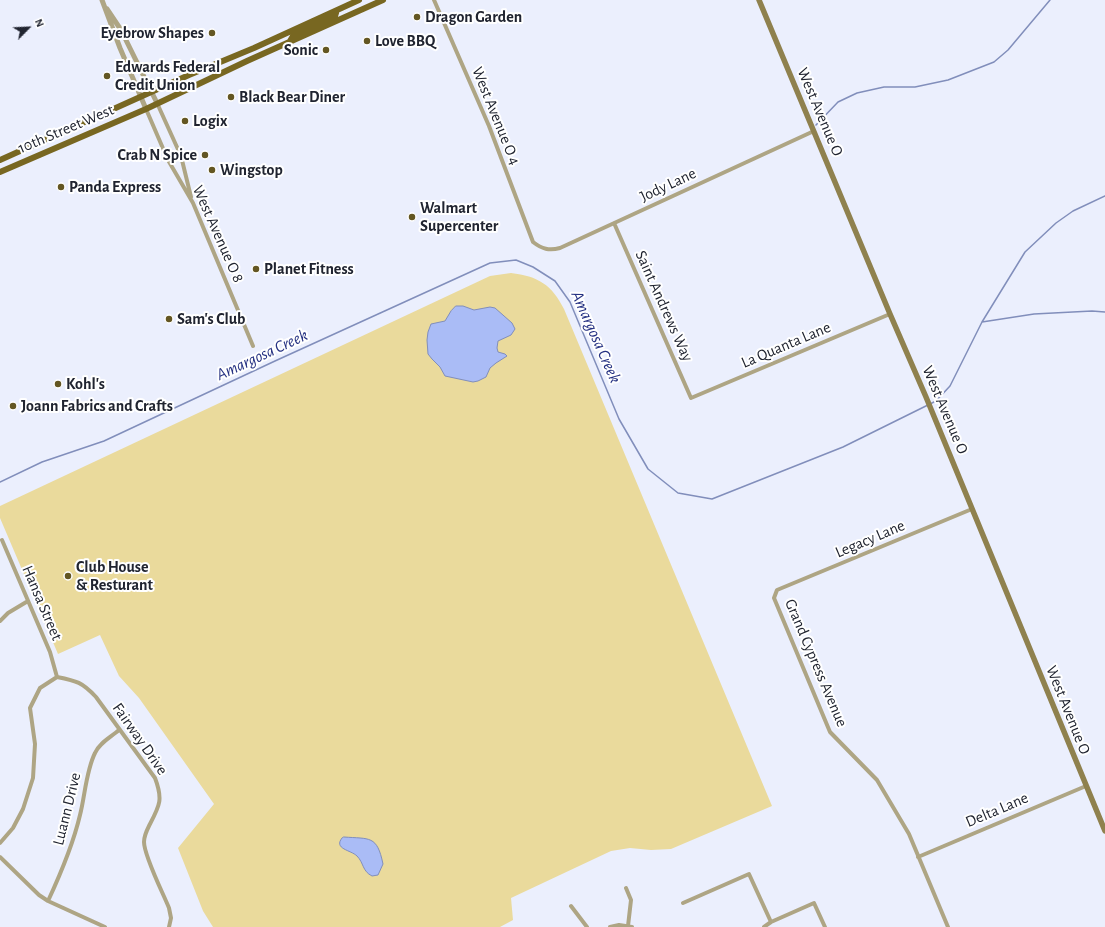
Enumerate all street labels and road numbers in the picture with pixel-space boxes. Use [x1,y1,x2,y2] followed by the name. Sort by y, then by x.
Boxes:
[468,64,524,168] street label: West Avenue O 4
[793,65,847,159] street label: West Avenue O
[15,100,117,158] street label: 10th Street West
[637,164,699,206] street label: Jody Lane
[188,182,248,286] street label: West Avenue O 8
[631,248,697,364] street label: Saint Andrews Way
[738,318,834,372] street label: La Quanta Lane
[918,363,972,457] street label: West Avenue O
[832,516,908,562] street label: Legacy Lane
[18,563,66,643] street label: Hansa Street
[780,596,852,730] street label: Grand Cypress Avenue
[1041,663,1095,757] street label: West Avenue O
[108,699,172,779] street label: Fairway Drive
[49,771,85,847] street label: Luann Drive
[963,788,1031,832] street label: Delta Lane

